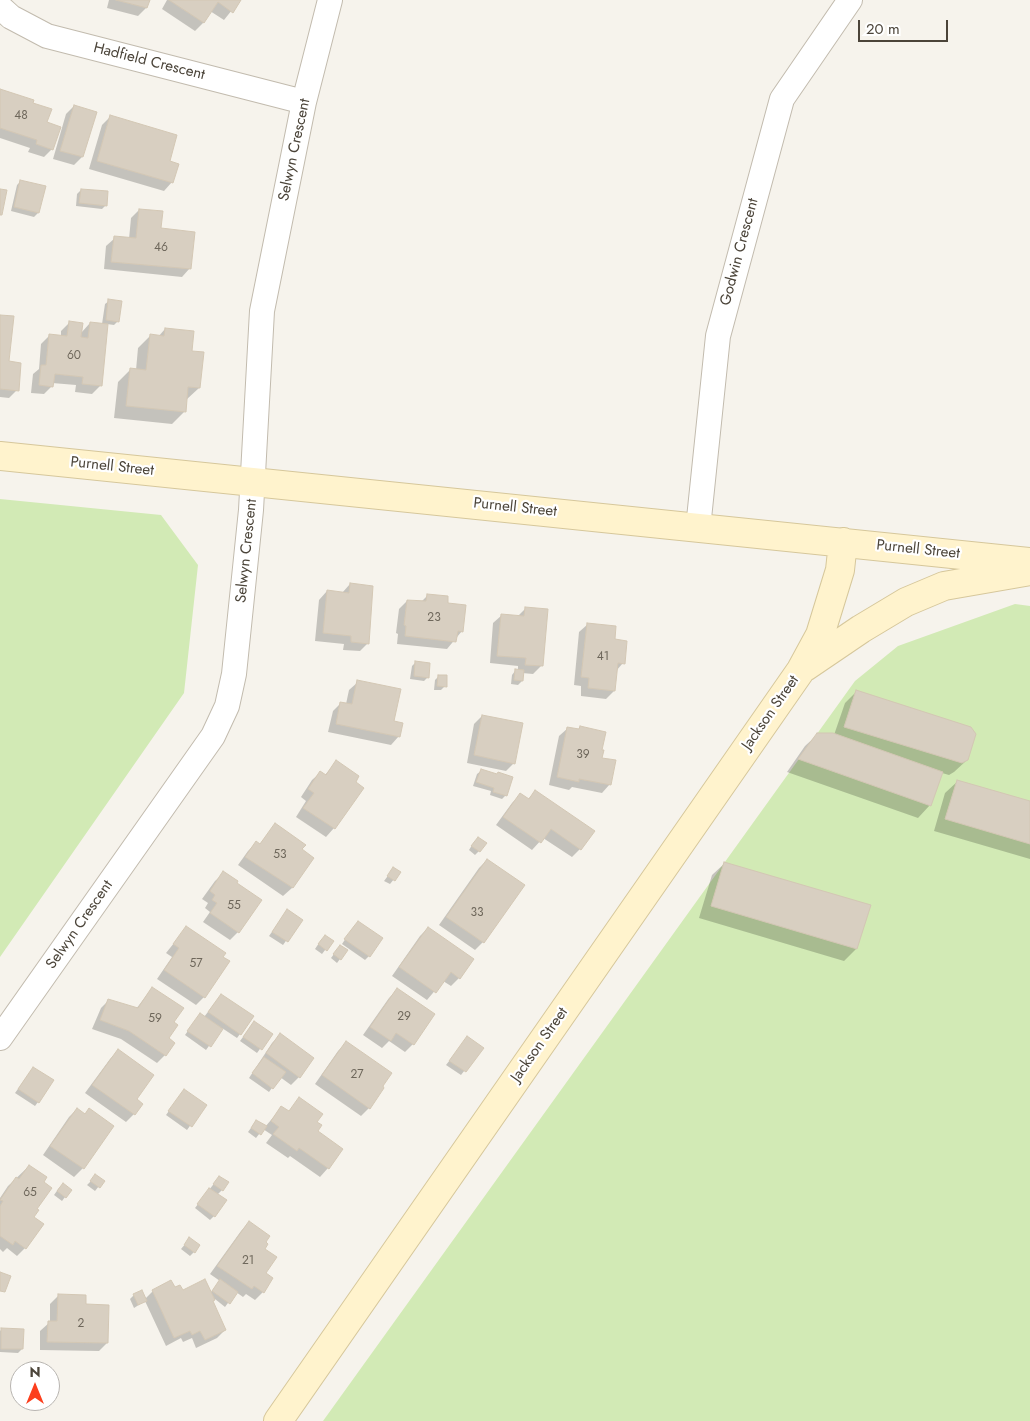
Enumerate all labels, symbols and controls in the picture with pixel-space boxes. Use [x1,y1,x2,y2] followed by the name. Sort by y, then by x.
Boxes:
[860,10,950,42] scale bar
[866,18,900,40] text: 20 m
[91,39,207,85] street label: Hadfield Crescent
[275,97,315,203] street label: Selwyn Crescent
[14,109,28,123] house number: 48
[717,196,763,308] street label: Godwin Crescent
[154,241,168,255] house number: 46
[67,349,81,363] house number: 60
[69,454,155,480] street label: Purnell Street
[472,495,558,521] street label: Purnell Street
[233,498,261,604] street label: Selwyn Crescent
[875,537,961,563] street label: Purnell Street
[427,611,441,625] house number: 23
[597,650,609,664] house number: 41
[739,672,803,754] street label: Jackson Street
[576,748,590,762] house number: 39
[273,848,287,862] house number: 53
[43,877,117,973] street label: Selwyn Crescent
[227,899,241,913] house number: 55
[470,906,484,920] house number: 33
[189,957,203,971] house number: 57
[508,1004,572,1086] street label: Jackson Street
[397,1010,411,1024] house number: 29
[148,1012,162,1026] house number: 59
[350,1068,364,1082] house number: 27
[23,1186,37,1200] house number: 65
[242,1254,254,1268] house number: 21
[78,1317,84,1331] house number: 2
[10,1361,60,1411] north arrow
[29,1362,41,1382] text: N

